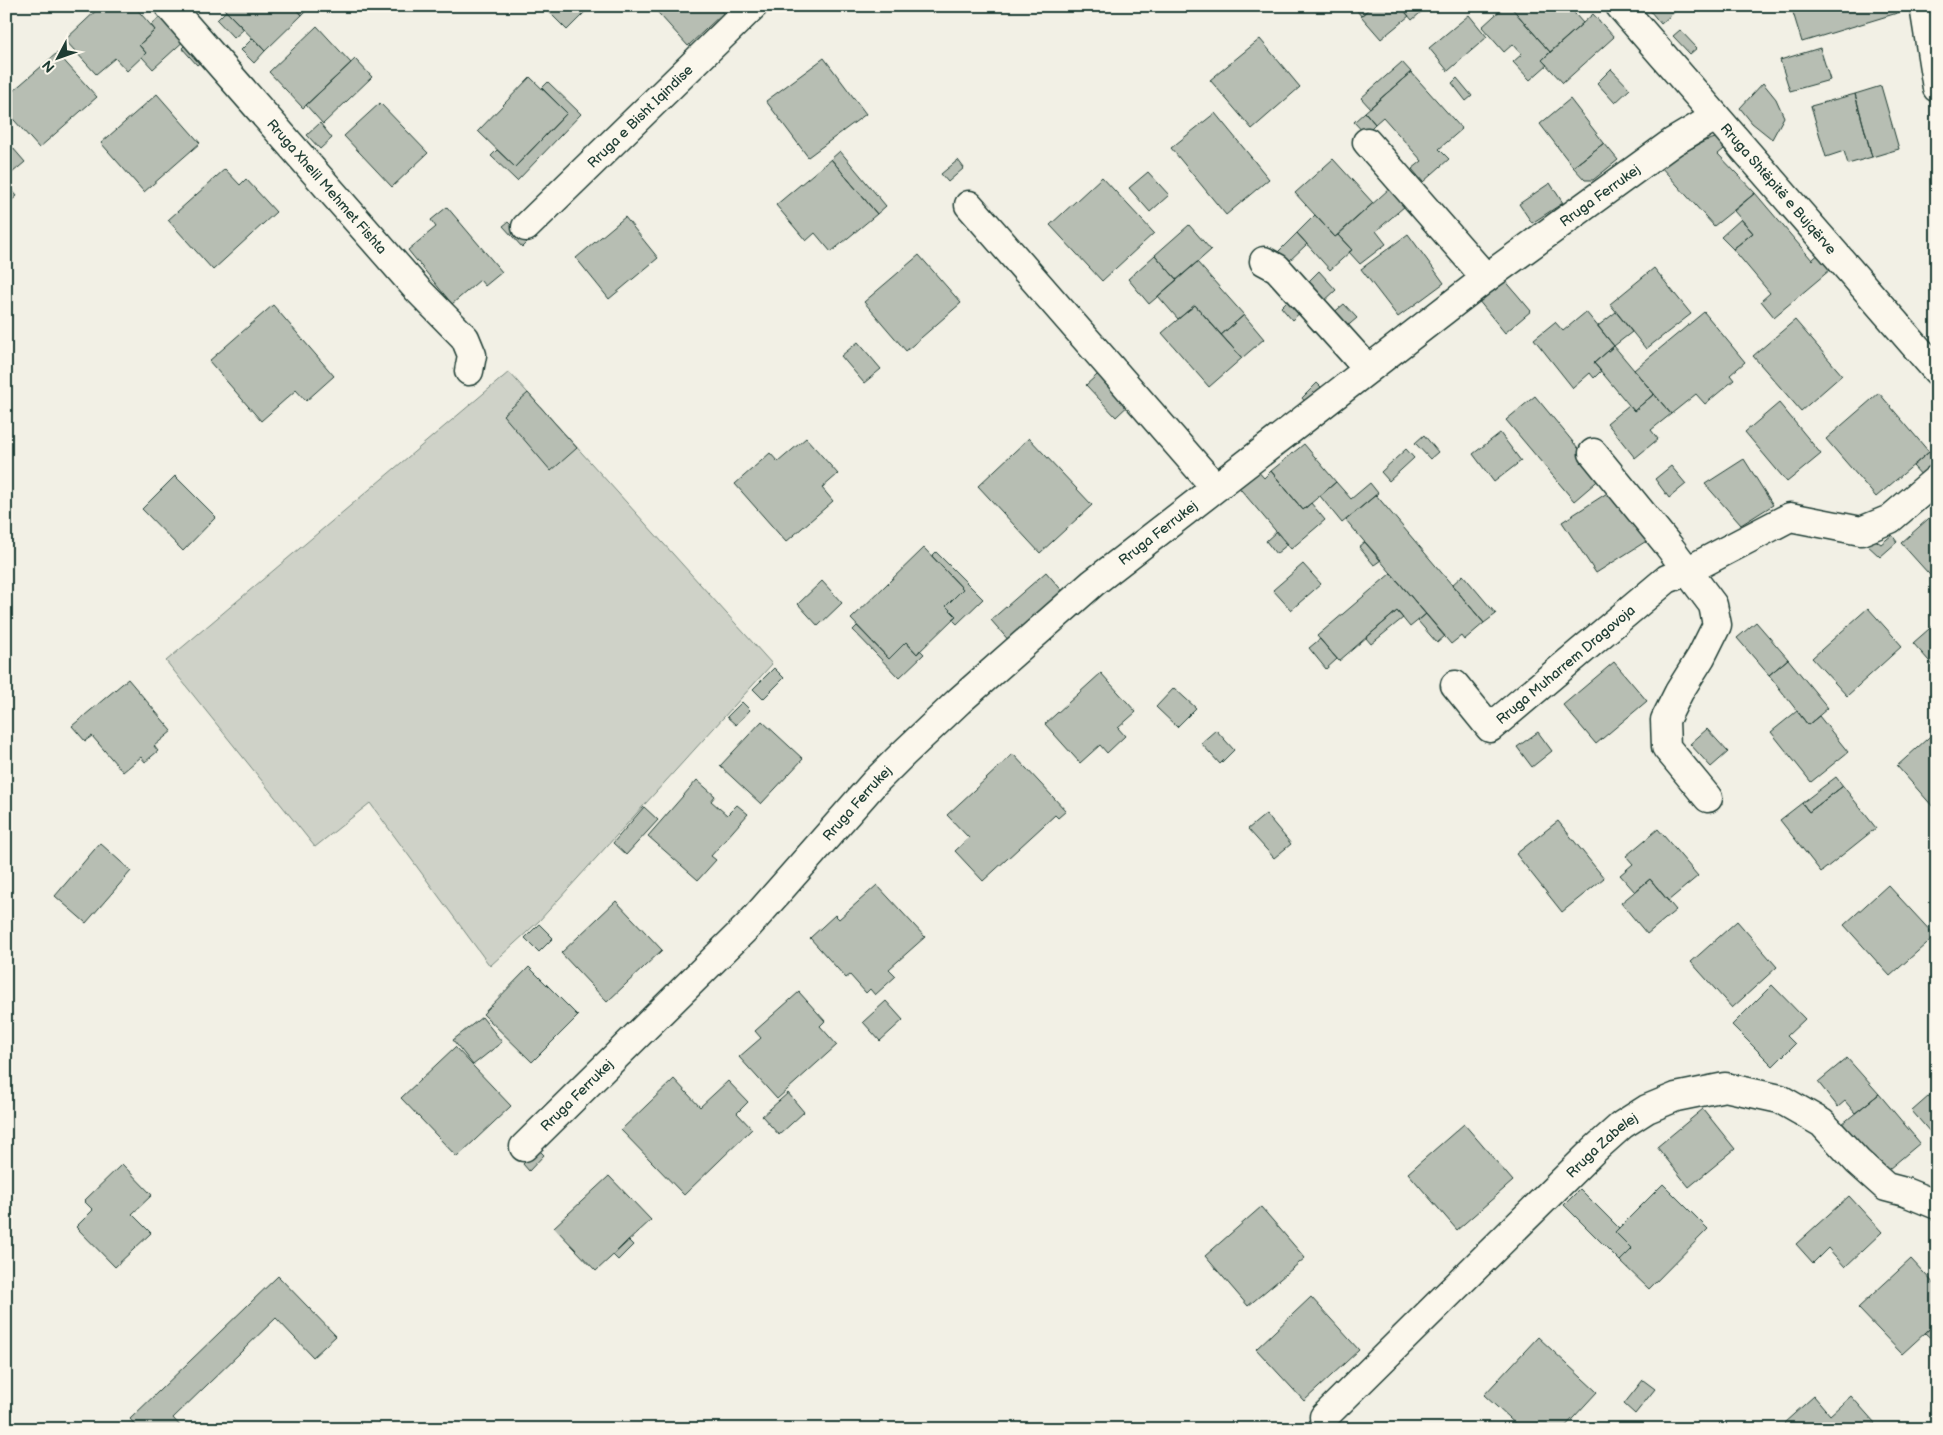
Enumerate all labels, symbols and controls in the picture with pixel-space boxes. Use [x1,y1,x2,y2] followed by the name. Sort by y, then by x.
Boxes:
[32,32,82,82] north arrow
[39,57,58,76] text: N
[584,61,697,172] street label: Rruga e Bisht Iqindise
[263,116,390,258] street label: Rruga Xhelil Mehmet Fishta
[1717,120,1840,258] street label: Rruga Shtëpitë e Bujqërve
[1557,161,1643,231] street label: Rruga Ferrukej
[1115,497,1201,569] street label: Rruga Ferrukej
[1493,602,1639,728] street label: Rruga Muharrem Dragovoja
[819,762,895,844] street label: Rruga Ferrukej
[537,1056,617,1135] street label: Rruga Ferrukej
[1563,1109,1641,1182] street label: Rruga Zabelej

